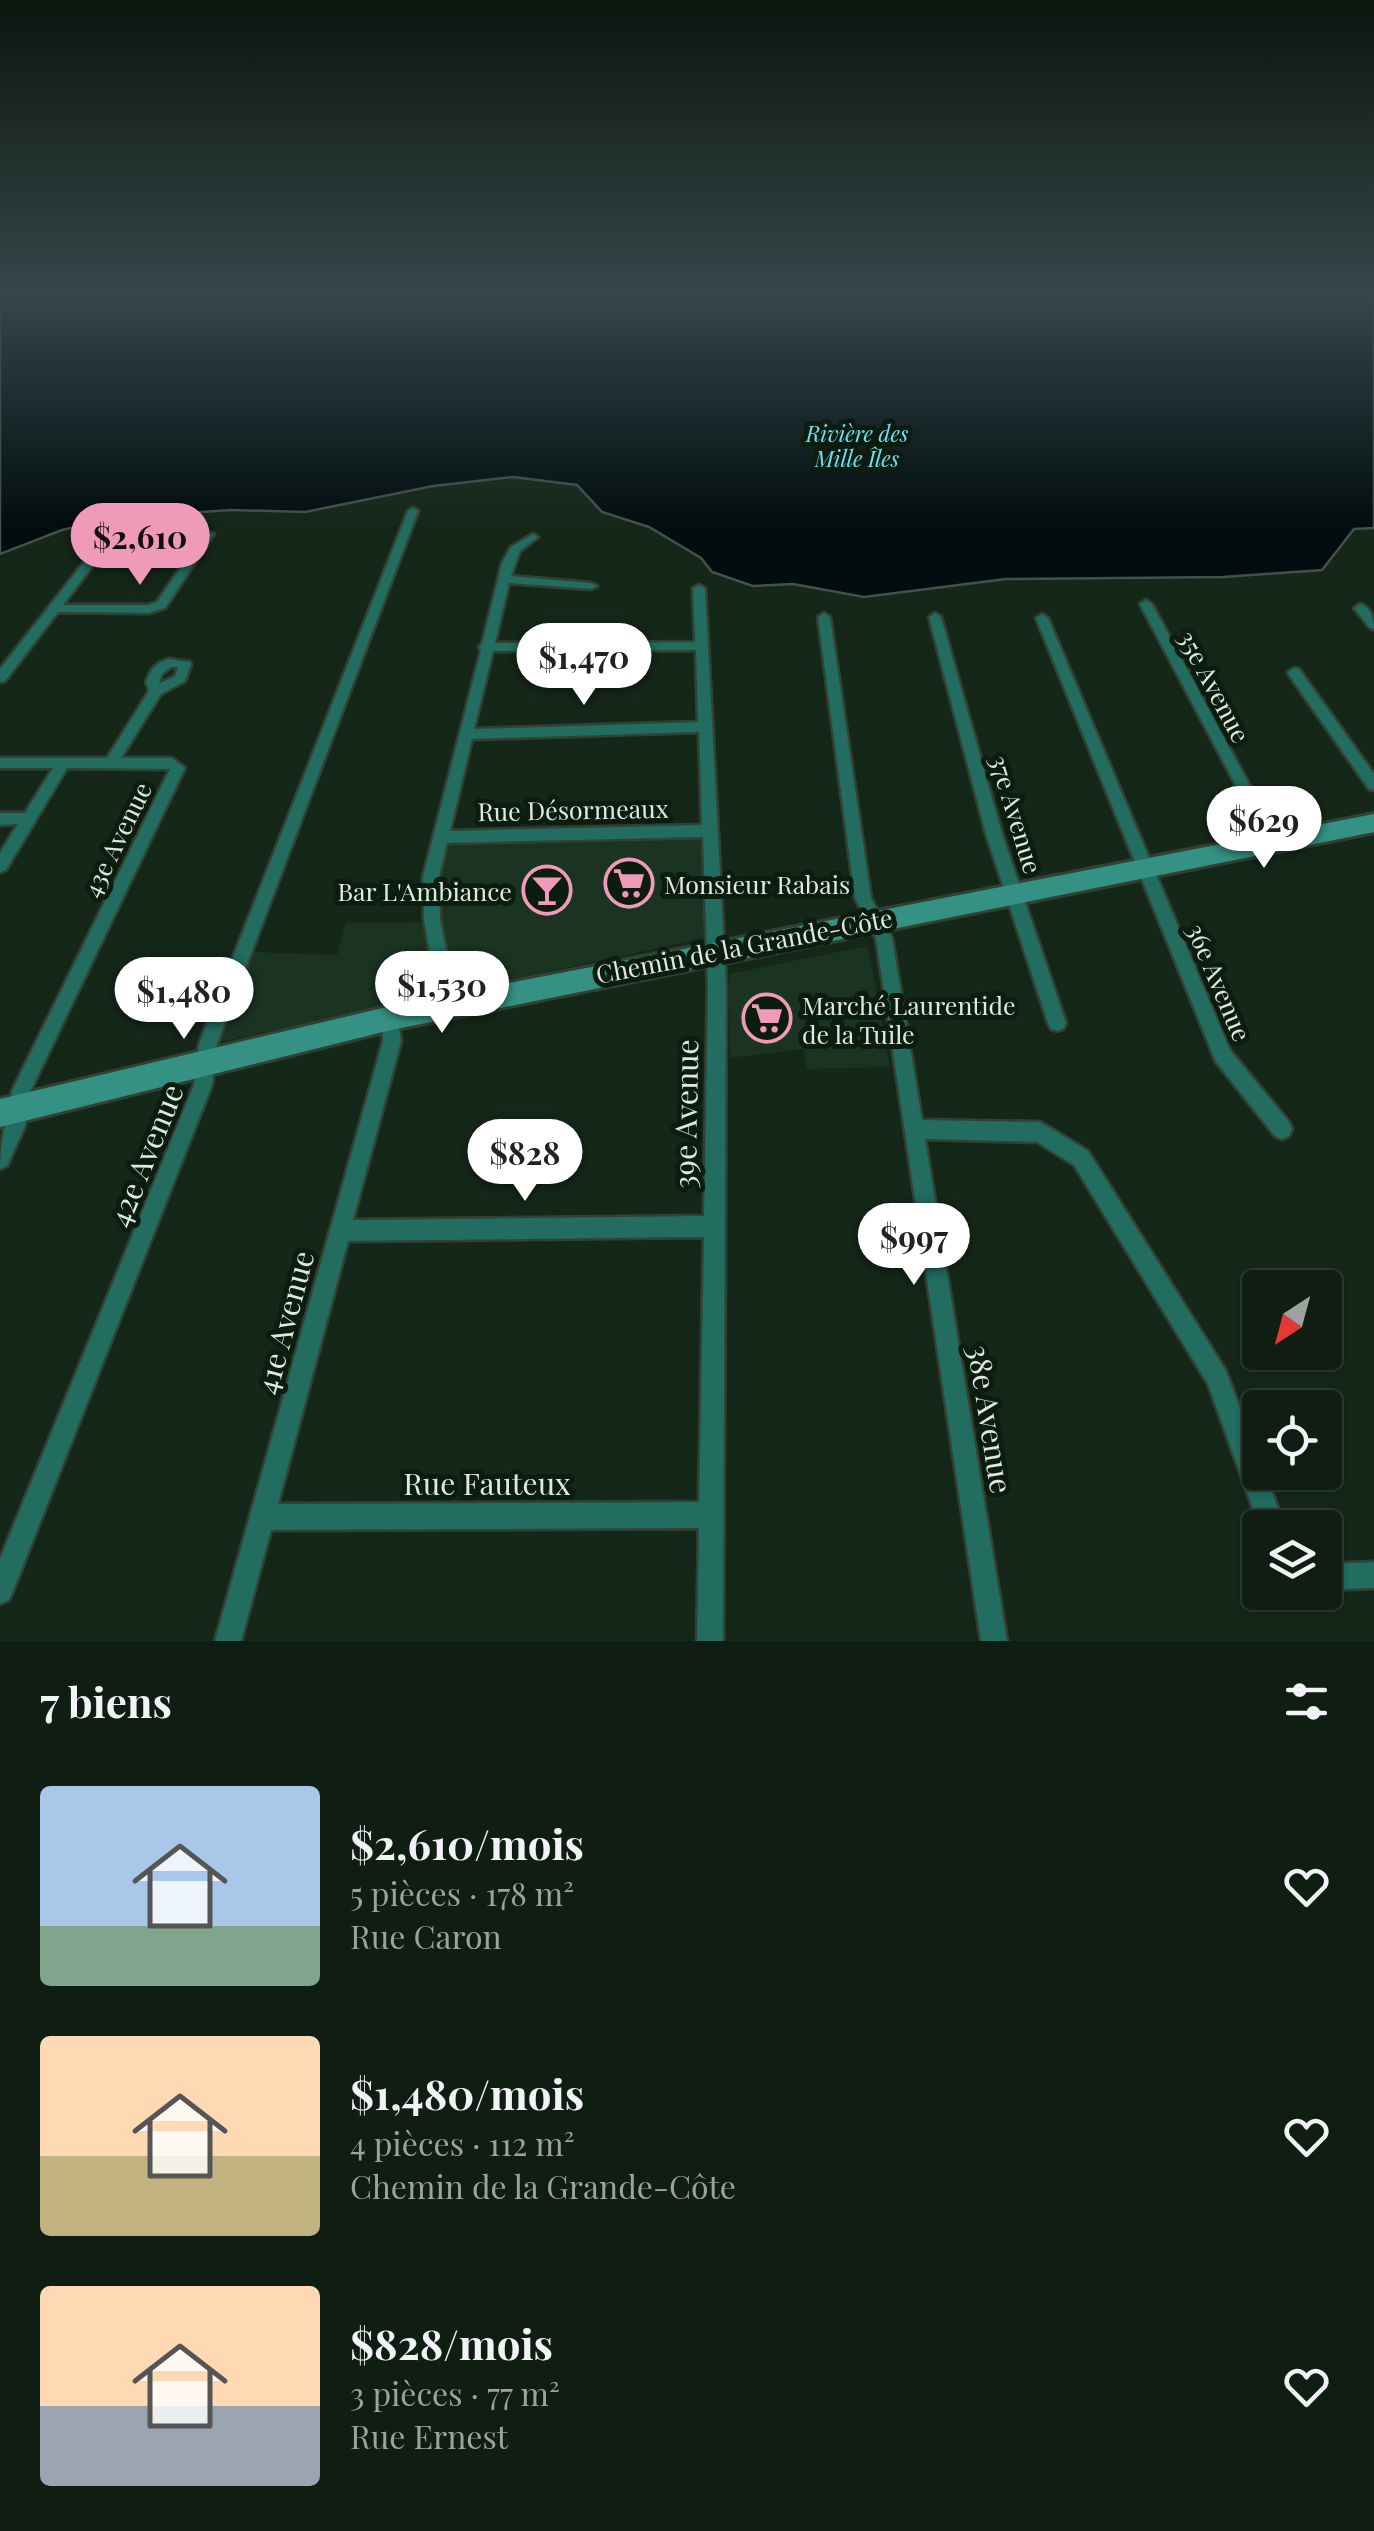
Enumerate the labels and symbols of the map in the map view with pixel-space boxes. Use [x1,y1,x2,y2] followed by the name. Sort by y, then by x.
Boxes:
[805,418,909,473] water label: Rivière des Mille Îles
[59,503,221,588] pin: $2,610
[503,623,665,708] pin: $1,470
[1172,624,1258,748] street label: 35e Avenue
[983,751,1051,877] street label: 37e Avenue
[74,776,158,902] street label: 43e Avenue
[1205,786,1323,871] pin: $629
[477,791,669,827] street label: Rue Désormeaux
[603,857,655,909] supermarket icon: Monsieur Rabais
[521,864,573,916] bar icon: Bar L'Ambiance
[664,867,850,900] place label: Monsieur Rabais
[337,874,512,907] place label: Bar L'Ambiance
[593,900,895,990] street label: Chemin de la Grande-Côte
[1180,918,1260,1046] street label: 36e Avenue
[361,951,523,1036] pin: $1,530
[103,957,265,1042] pin: $1,480
[802,988,1016,1050] place label: Marché Laurentide de la Tuile
[741,992,793,1044] supermarket icon: Marché Laurentide de la Tuile
[664,1039,706,1189] street label: 39e Avenue
[98,1078,192,1232] street label: 42e Avenue
[466,1119,584,1204] pin: $828
[855,1203,973,1288] pin: $997
[246,1246,322,1398] street label: 41e Avenue
[1242,1270,1342,1370] north arrow
[960,1342,1022,1496] street label: 38e Avenue
[403,1463,571,1503] street label: Rue Fauteux

